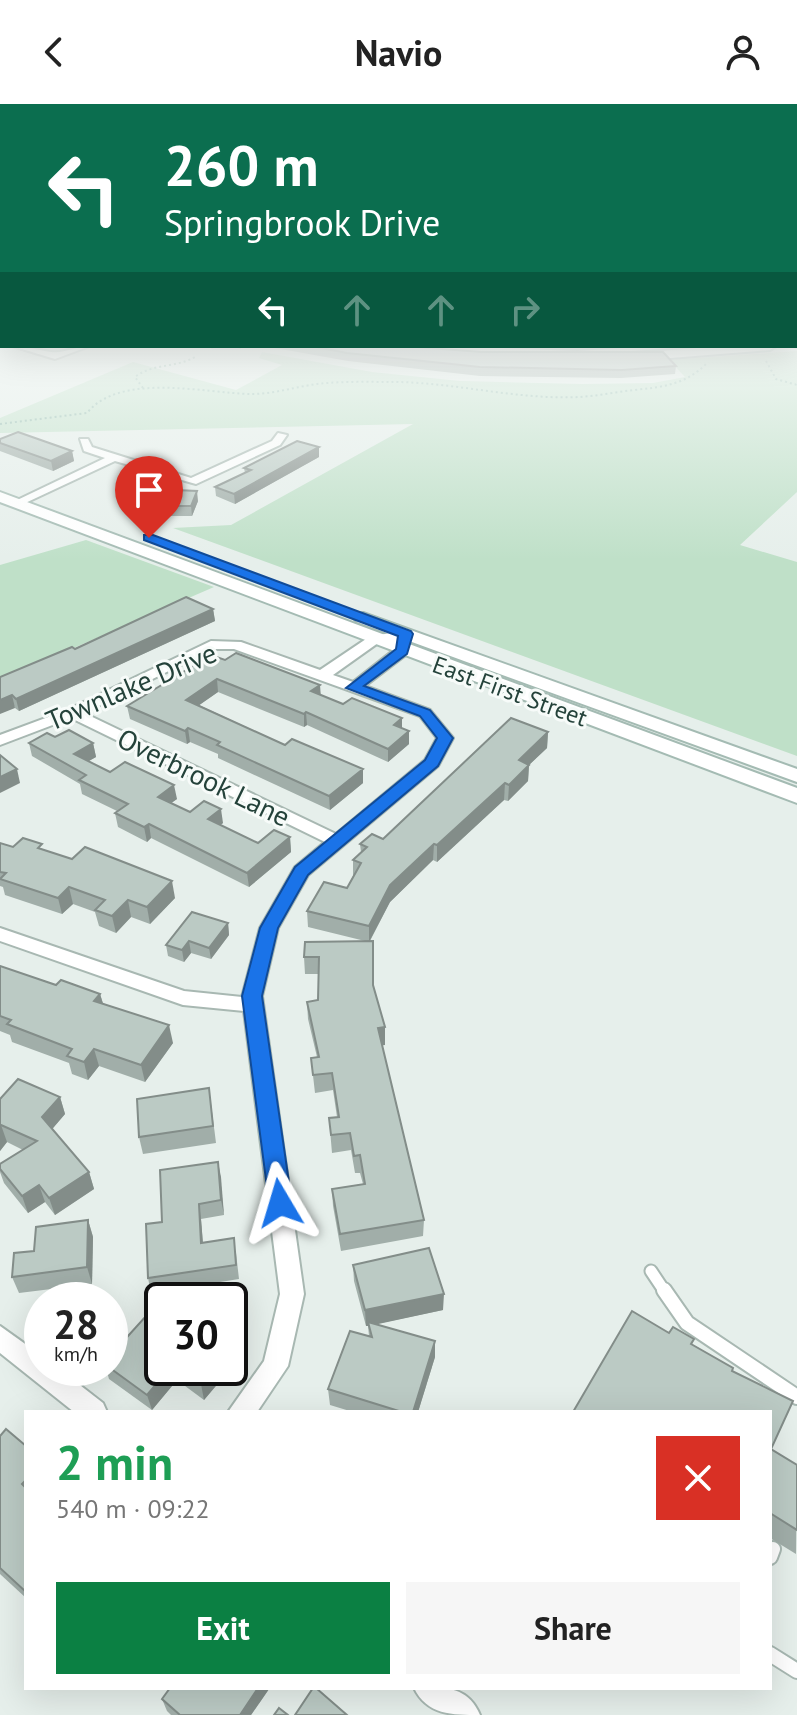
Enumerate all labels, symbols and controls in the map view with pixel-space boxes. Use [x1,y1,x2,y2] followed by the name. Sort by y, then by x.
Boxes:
[355,29,442,76] text: Navio
[32,30,76,74] icon: back
[721,30,765,74] icon: person
[164,129,319,201] text: 260 m
[32,136,136,240] icon: left
[164,199,440,246] text: Springbrook Drive
[251,288,295,332] icon: left
[335,288,379,332] icon: ahead
[419,288,463,332] icon: ahead
[503,288,547,332] icon: right
[115,456,183,538] pin
[127,468,171,512] icon: arrive
[40,633,222,739] street label: Townlake Drive
[428,649,592,733] street label: East First Street
[112,719,296,835] street label: Overbrook Lane
[238,1161,322,1245] position arrow
[144,1282,248,1386] speed limit sign: 30
[53,1298,99,1350] text: 28
[54,1341,98,1367] text: km/h
[56,1431,173,1493] text: 2 min
[656,1436,740,1520] button: close
[56,1492,210,1525] text: 540 m · 09:22
[56,1582,390,1674] button: Exit
[406,1582,740,1674] button: Share

